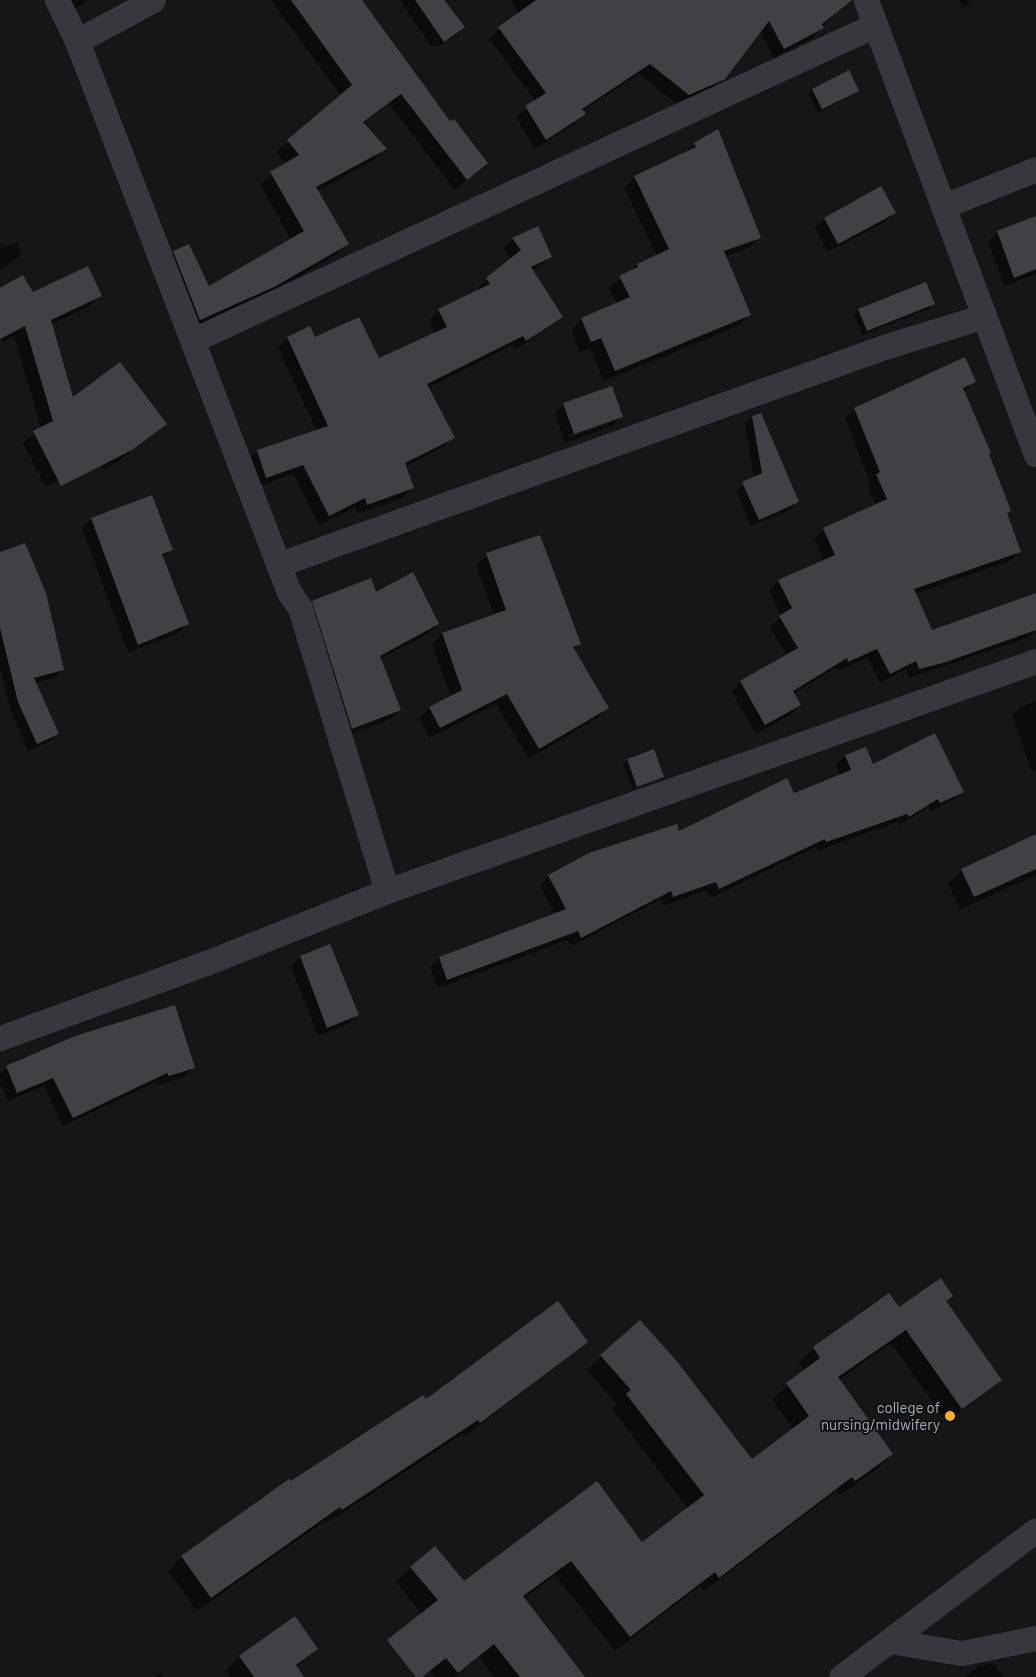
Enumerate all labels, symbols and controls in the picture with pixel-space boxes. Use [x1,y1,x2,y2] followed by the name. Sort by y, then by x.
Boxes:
[821,1398,940,1433] place label: college of nursing/midwifery
[944,1410,956,1422] marker: college of nursing/midwifery

